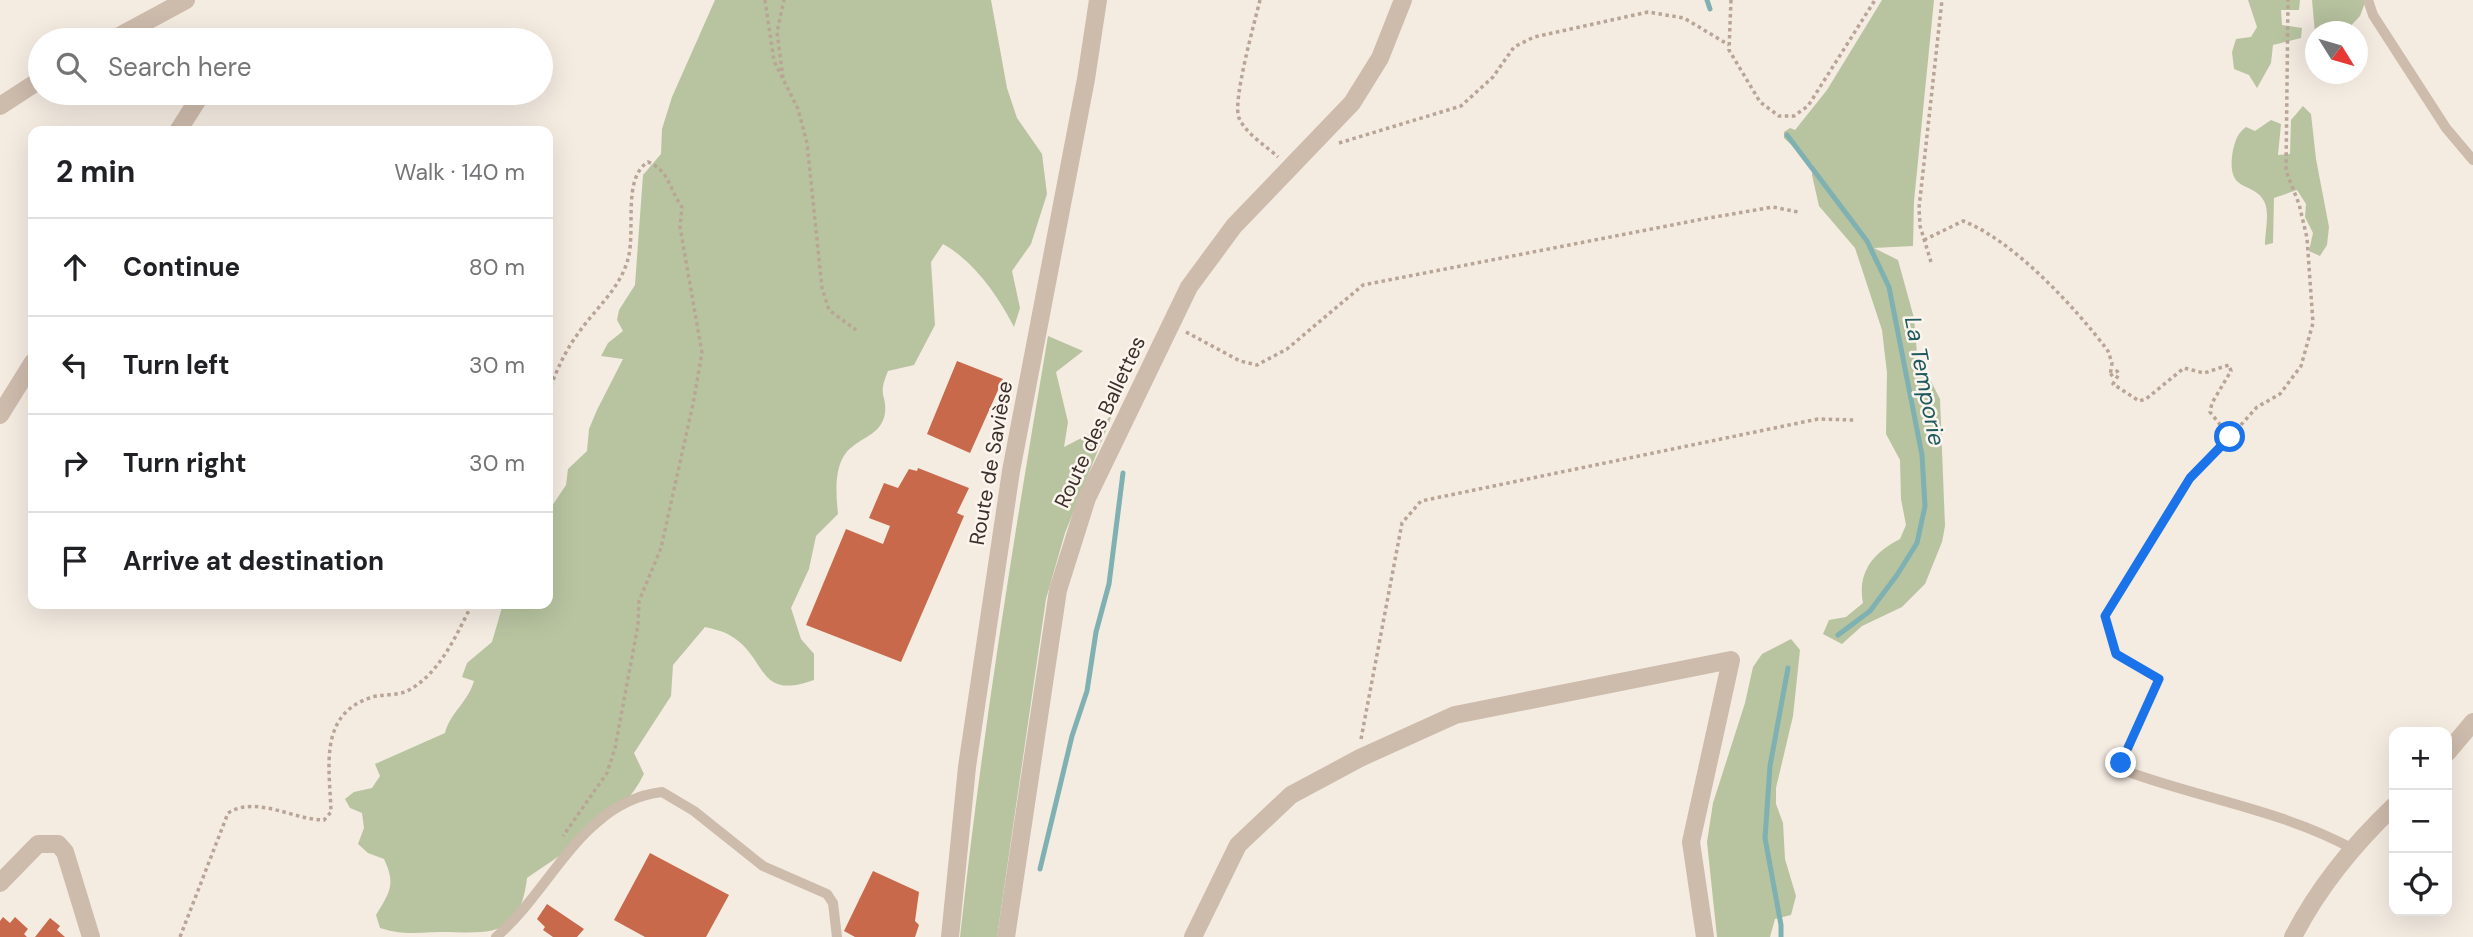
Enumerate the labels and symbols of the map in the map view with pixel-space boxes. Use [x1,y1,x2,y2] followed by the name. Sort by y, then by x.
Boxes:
[2305,21,2368,84] north arrow
[1898,314,1952,448] water label: La Temporie
[1048,331,1152,513] street label: Route des Ballettes
[963,379,1019,547] street label: Route de Savièse
[2214,421,2245,452] route start
[2105,747,2136,778] route end

